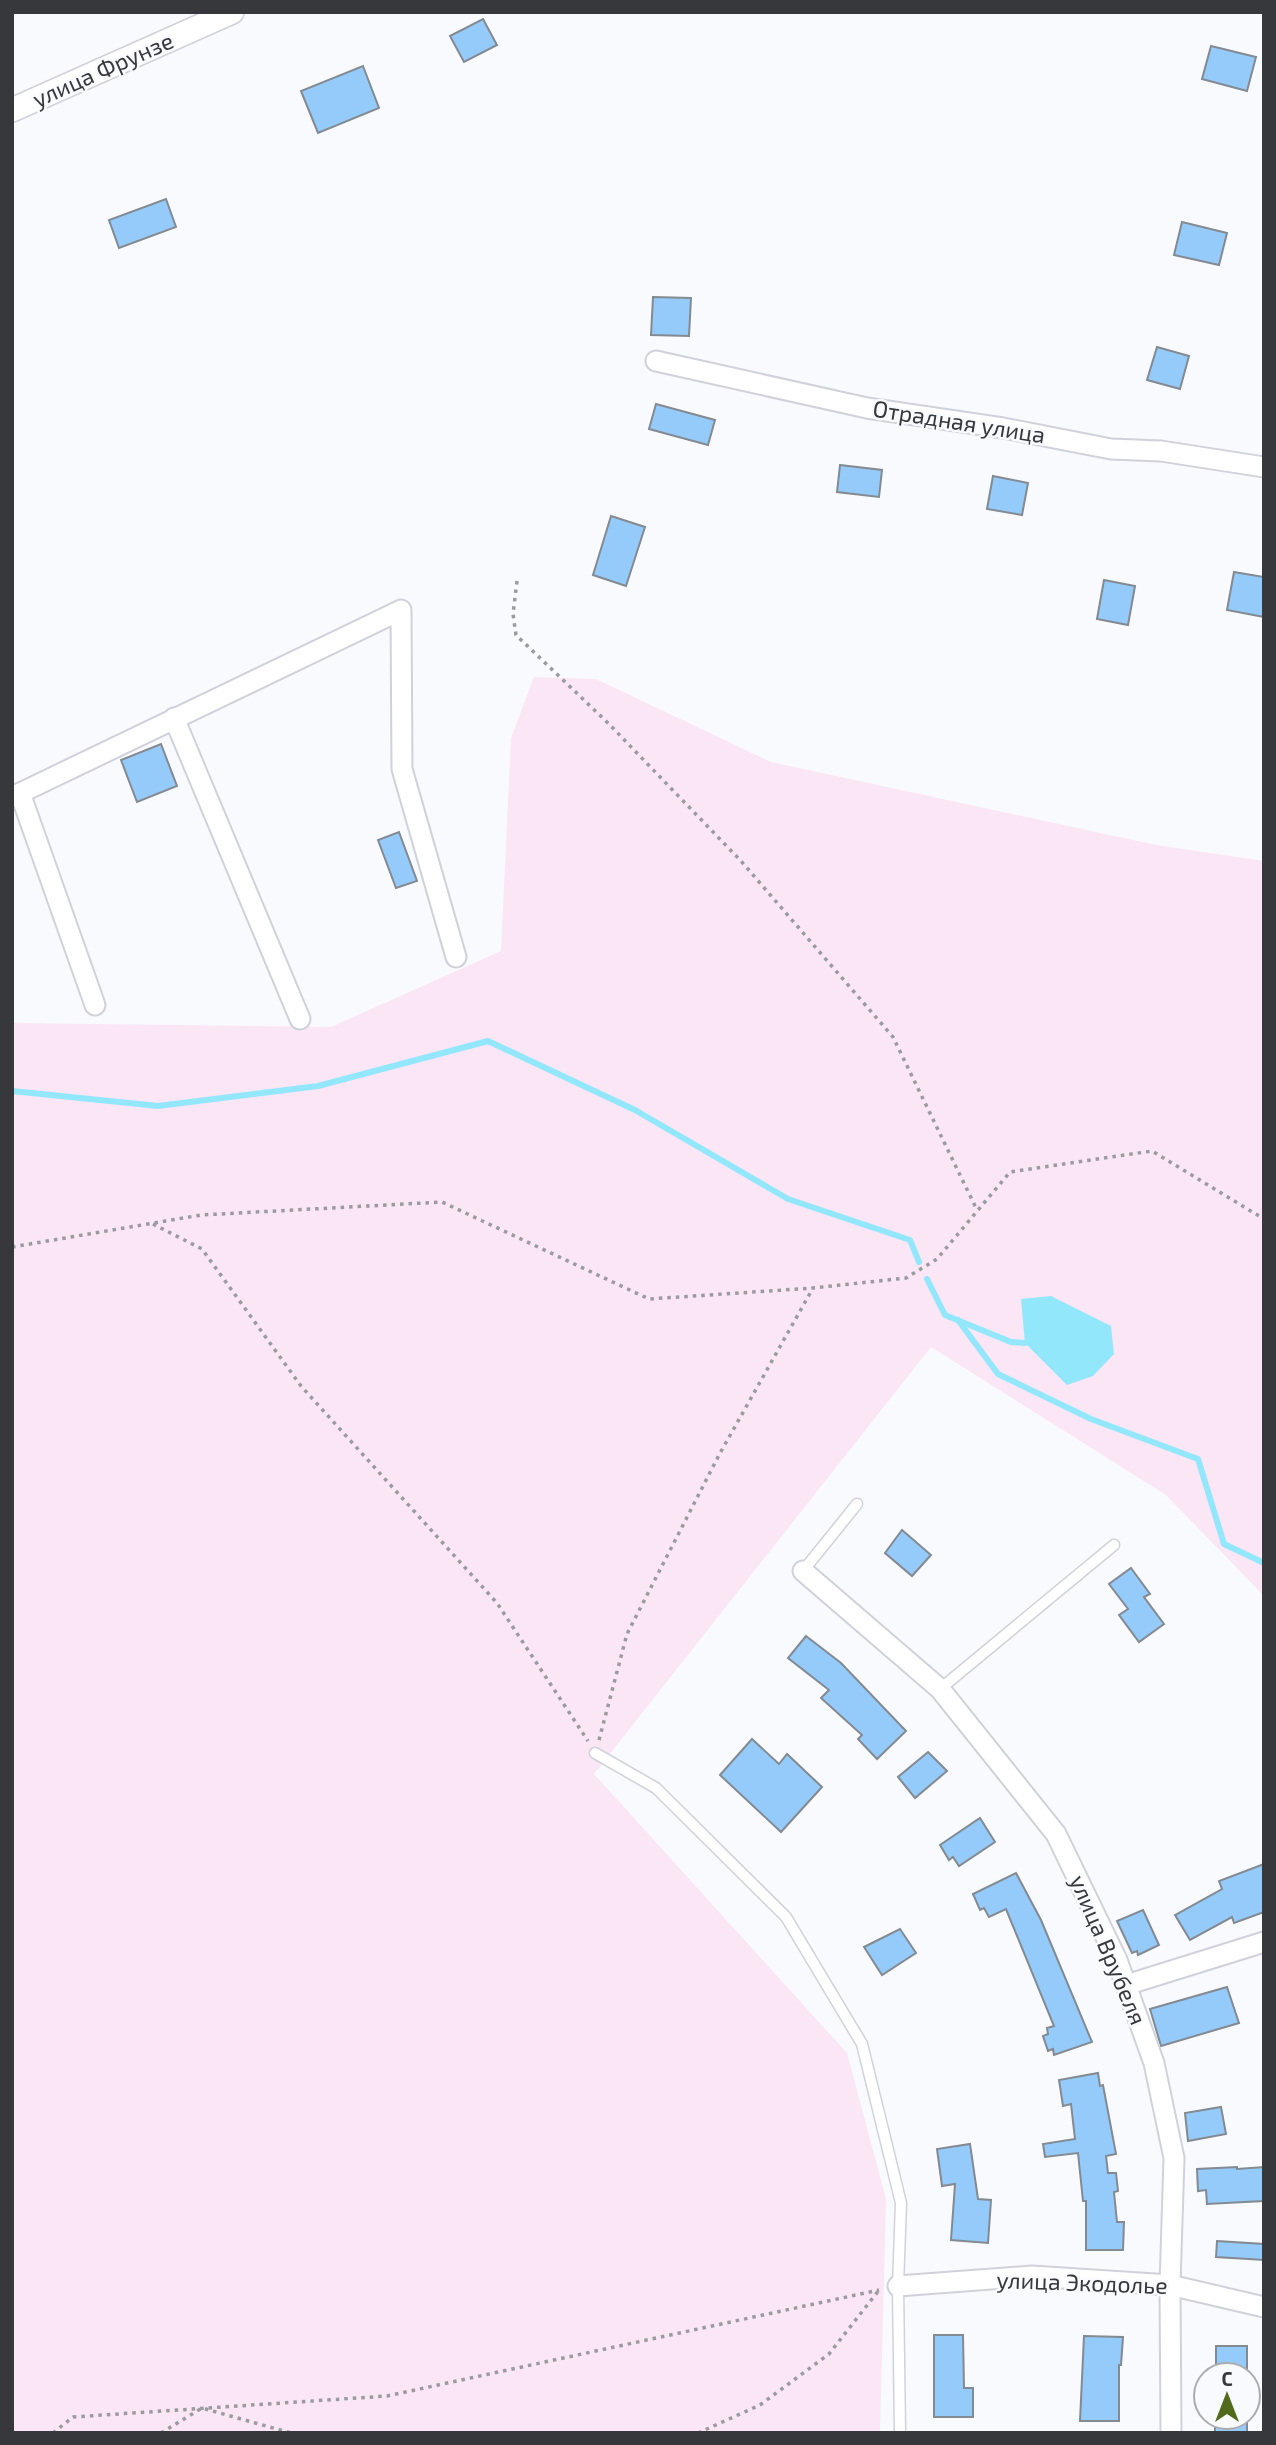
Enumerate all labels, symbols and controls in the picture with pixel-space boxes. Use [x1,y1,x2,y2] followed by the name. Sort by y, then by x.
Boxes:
[28,26,178,113] street label: улица Фрунзе
[871,394,1047,449] street label: Отрадная улица
[1064,1870,1153,2029] street label: улица Врубеля
[996,2265,1168,2300] street label: улица Экодолье
[1192,2361,1262,2431] north arrow
[1221,2367,1233,2390] text: С

